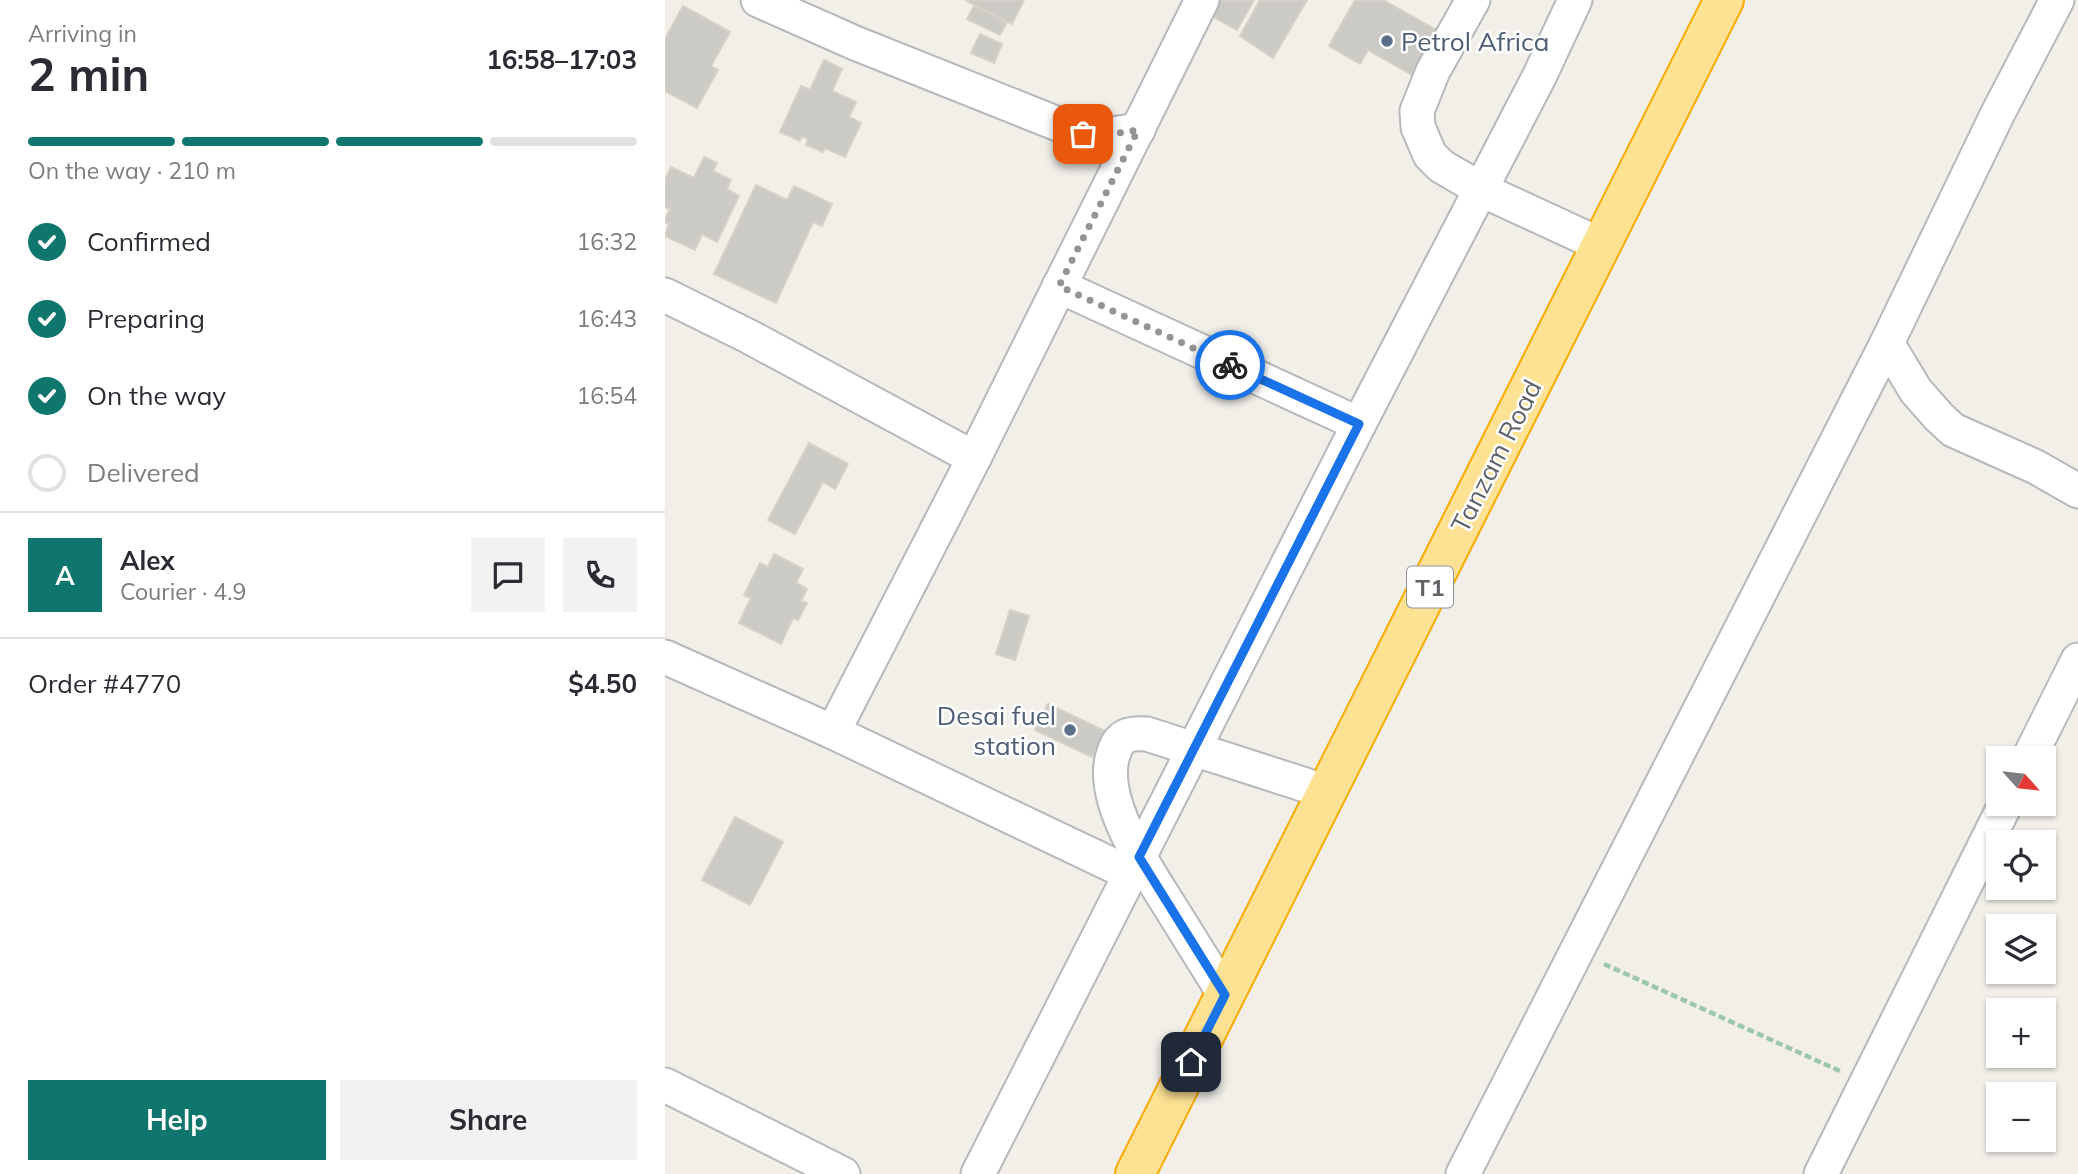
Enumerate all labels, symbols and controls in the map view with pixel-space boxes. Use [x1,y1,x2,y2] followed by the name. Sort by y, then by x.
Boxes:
[28,19,137,48] text: Arriving in
[1401,25,1549,58] place label: Petrol Africa
[1379,33,1395,49] marker: Petrol Africa
[486,43,637,76] text: 16:58–17:03
[28,45,149,103] text: 2 min
[1053,104,1113,164] pin
[1064,115,1102,153] icon: bag
[28,156,236,185] text: On the way · 210 m
[28,223,66,261] icon: check
[87,225,211,258] text: Confirmed
[577,227,637,256] text: 16:32
[28,300,66,338] icon: check
[87,302,205,335] text: Preparing
[577,304,637,333] text: 16:43
[1195,330,1265,400] courier
[1211,346,1249,384] icon: bike
[1443,374,1549,538] street label: Tanzam Road
[28,377,66,415] icon: check
[87,379,226,412] text: On the way
[577,381,637,410] text: 16:54
[87,456,200,489] text: Delivered
[471,538,545,612] button: chat
[563,538,637,612] button: phone
[120,544,175,577] text: Alex
[55,559,75,592] text: A
[1407,566,1453,608] road number: T1
[120,577,246,606] text: Courier · 4.9
[28,667,181,700] text: Order #4770
[568,667,637,700] text: $4.50
[937,699,1056,762] place label: Desai fuel station
[1062,722,1078,738] marker: Desai fuel station
[1986,746,2056,816] north arrow
[1986,746,2056,1152] map controls
[1986,830,2056,900] button: locate
[1986,914,2056,984] button: layers
[1986,998,2056,1068] button: +
[1161,1032,1221,1092] pin
[1172,1043,1210,1081] icon: home
[28,1080,326,1160] button: Help
[340,1080,637,1160] button: Share
[1986,1082,2056,1152] button: −

